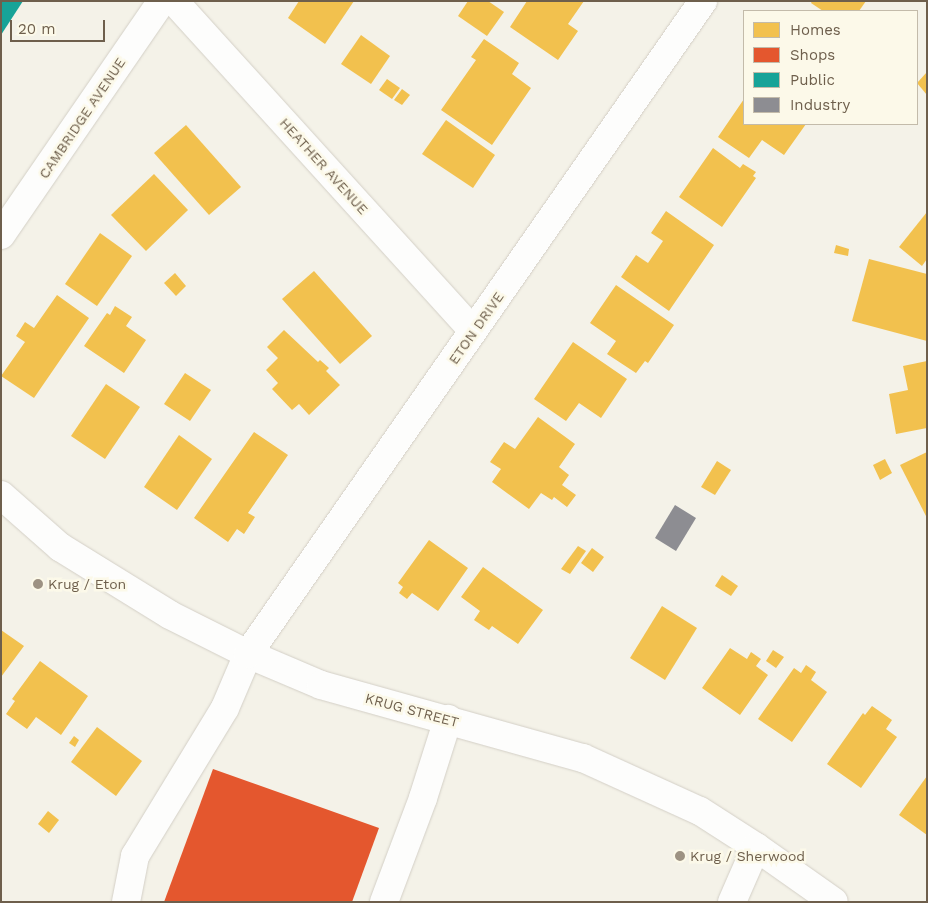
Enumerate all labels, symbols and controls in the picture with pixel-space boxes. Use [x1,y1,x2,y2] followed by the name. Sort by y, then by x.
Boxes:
[12,10,108,42] scale bar
[743,10,918,125] legend
[18,20,56,38] text: 20 m
[790,21,841,39] text: Homes
[790,46,835,64] text: Shops
[35,54,129,182] street label: CAMBRIDGE AVENUE
[790,71,835,89] text: Public
[790,96,850,114] text: Industry
[276,114,372,218] street label: HEATHER AVENUE
[445,289,507,367] street label: ETON DRIVE
[48,576,126,592] place label: Krug / Eton
[32,578,44,590] marker: Krug / Eton
[363,689,461,731] street label: KRUG STREET
[690,848,805,864] place label: Krug / Sherwood
[674,850,686,862] marker: Krug / Sherwood

